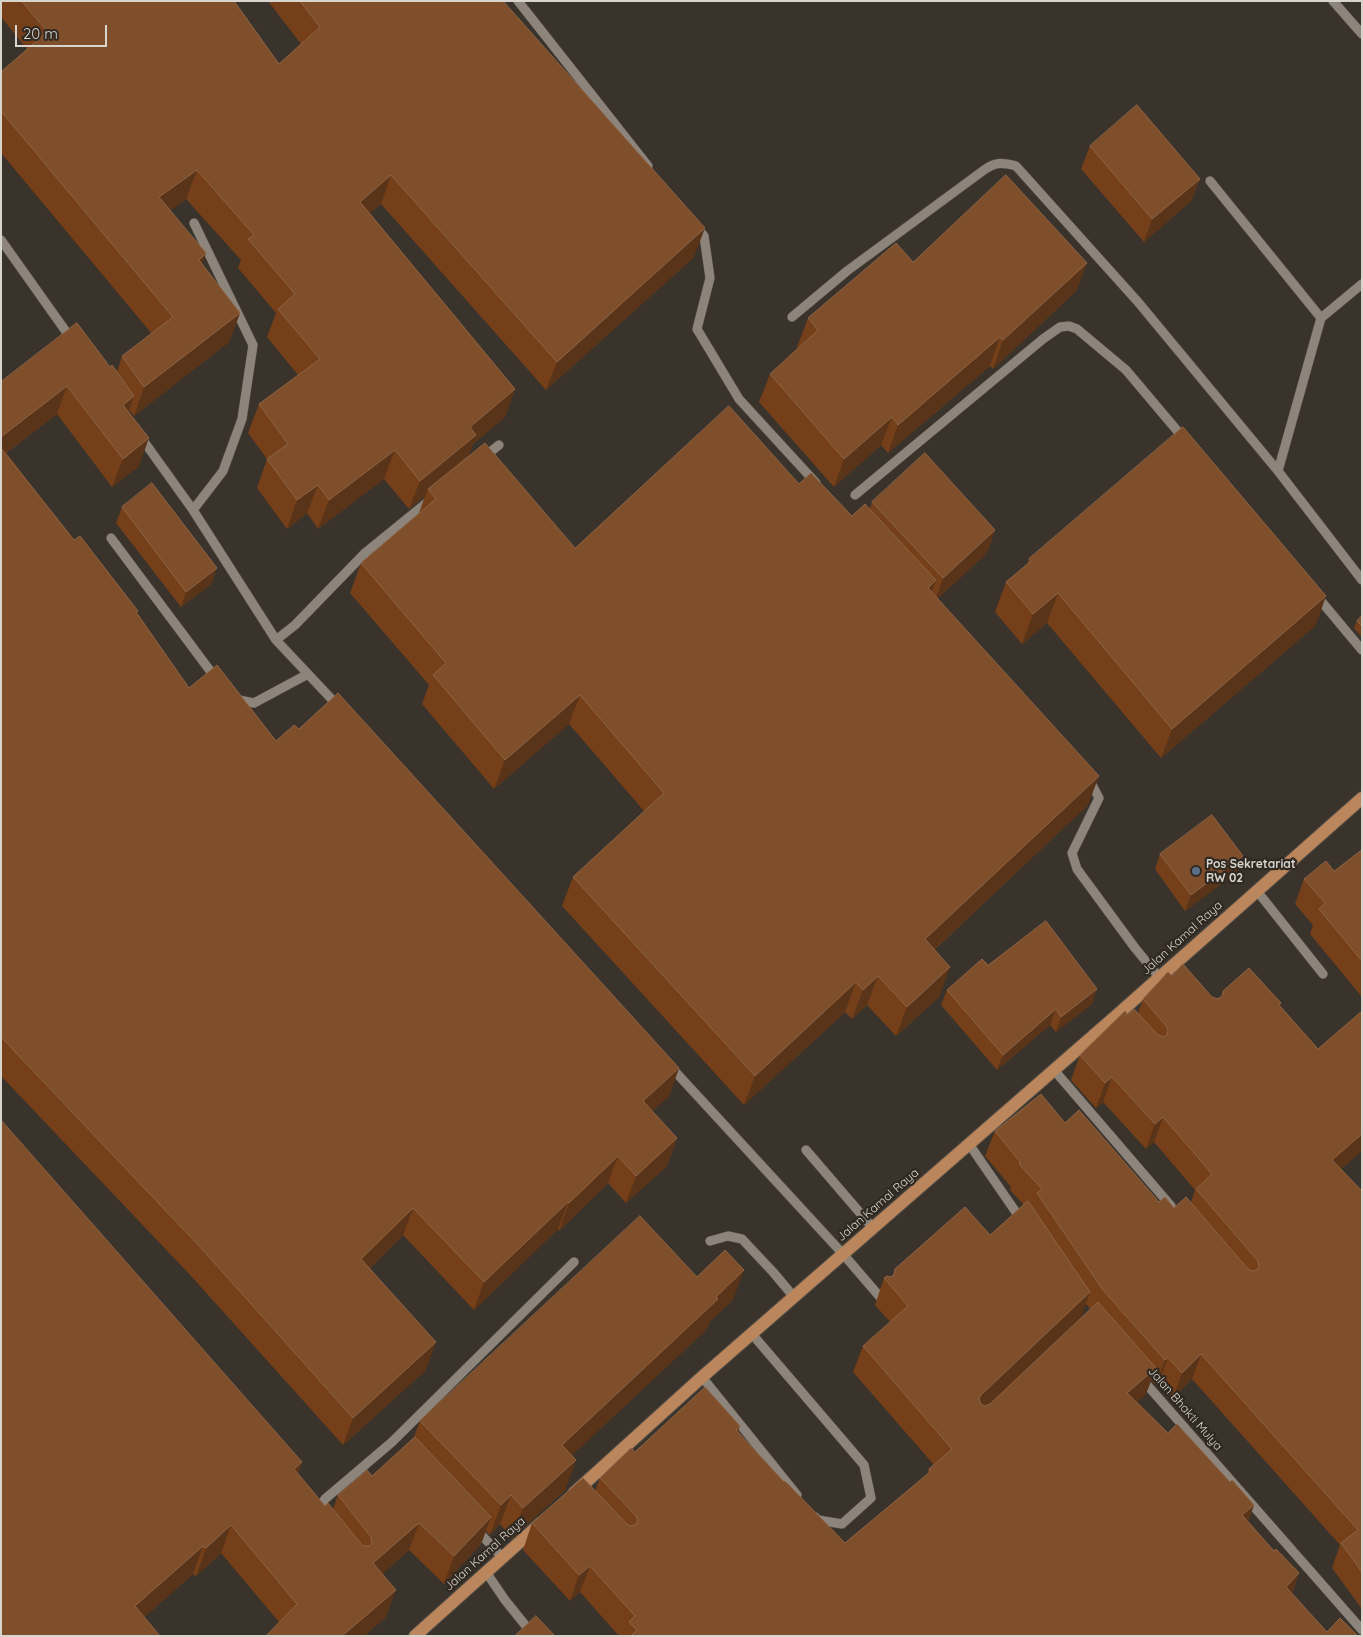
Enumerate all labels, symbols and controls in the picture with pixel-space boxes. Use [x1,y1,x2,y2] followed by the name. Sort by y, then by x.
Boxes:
[18,15,110,47] scale bar
[23,24,58,43] text: 20 m
[1206,857,1296,885] place label: Pos Sekretariat RW 02
[1190,865,1202,877] marker: Pos Sekretariat RW 02
[1139,898,1225,978] street label: Jalan Kamal Raya
[834,1166,922,1244] street label: Jalan Kamal Raya
[1145,1364,1225,1454] street label: Jalan Bhakti Mulya
[442,1514,528,1594] street label: Jalan Kamal Raya

